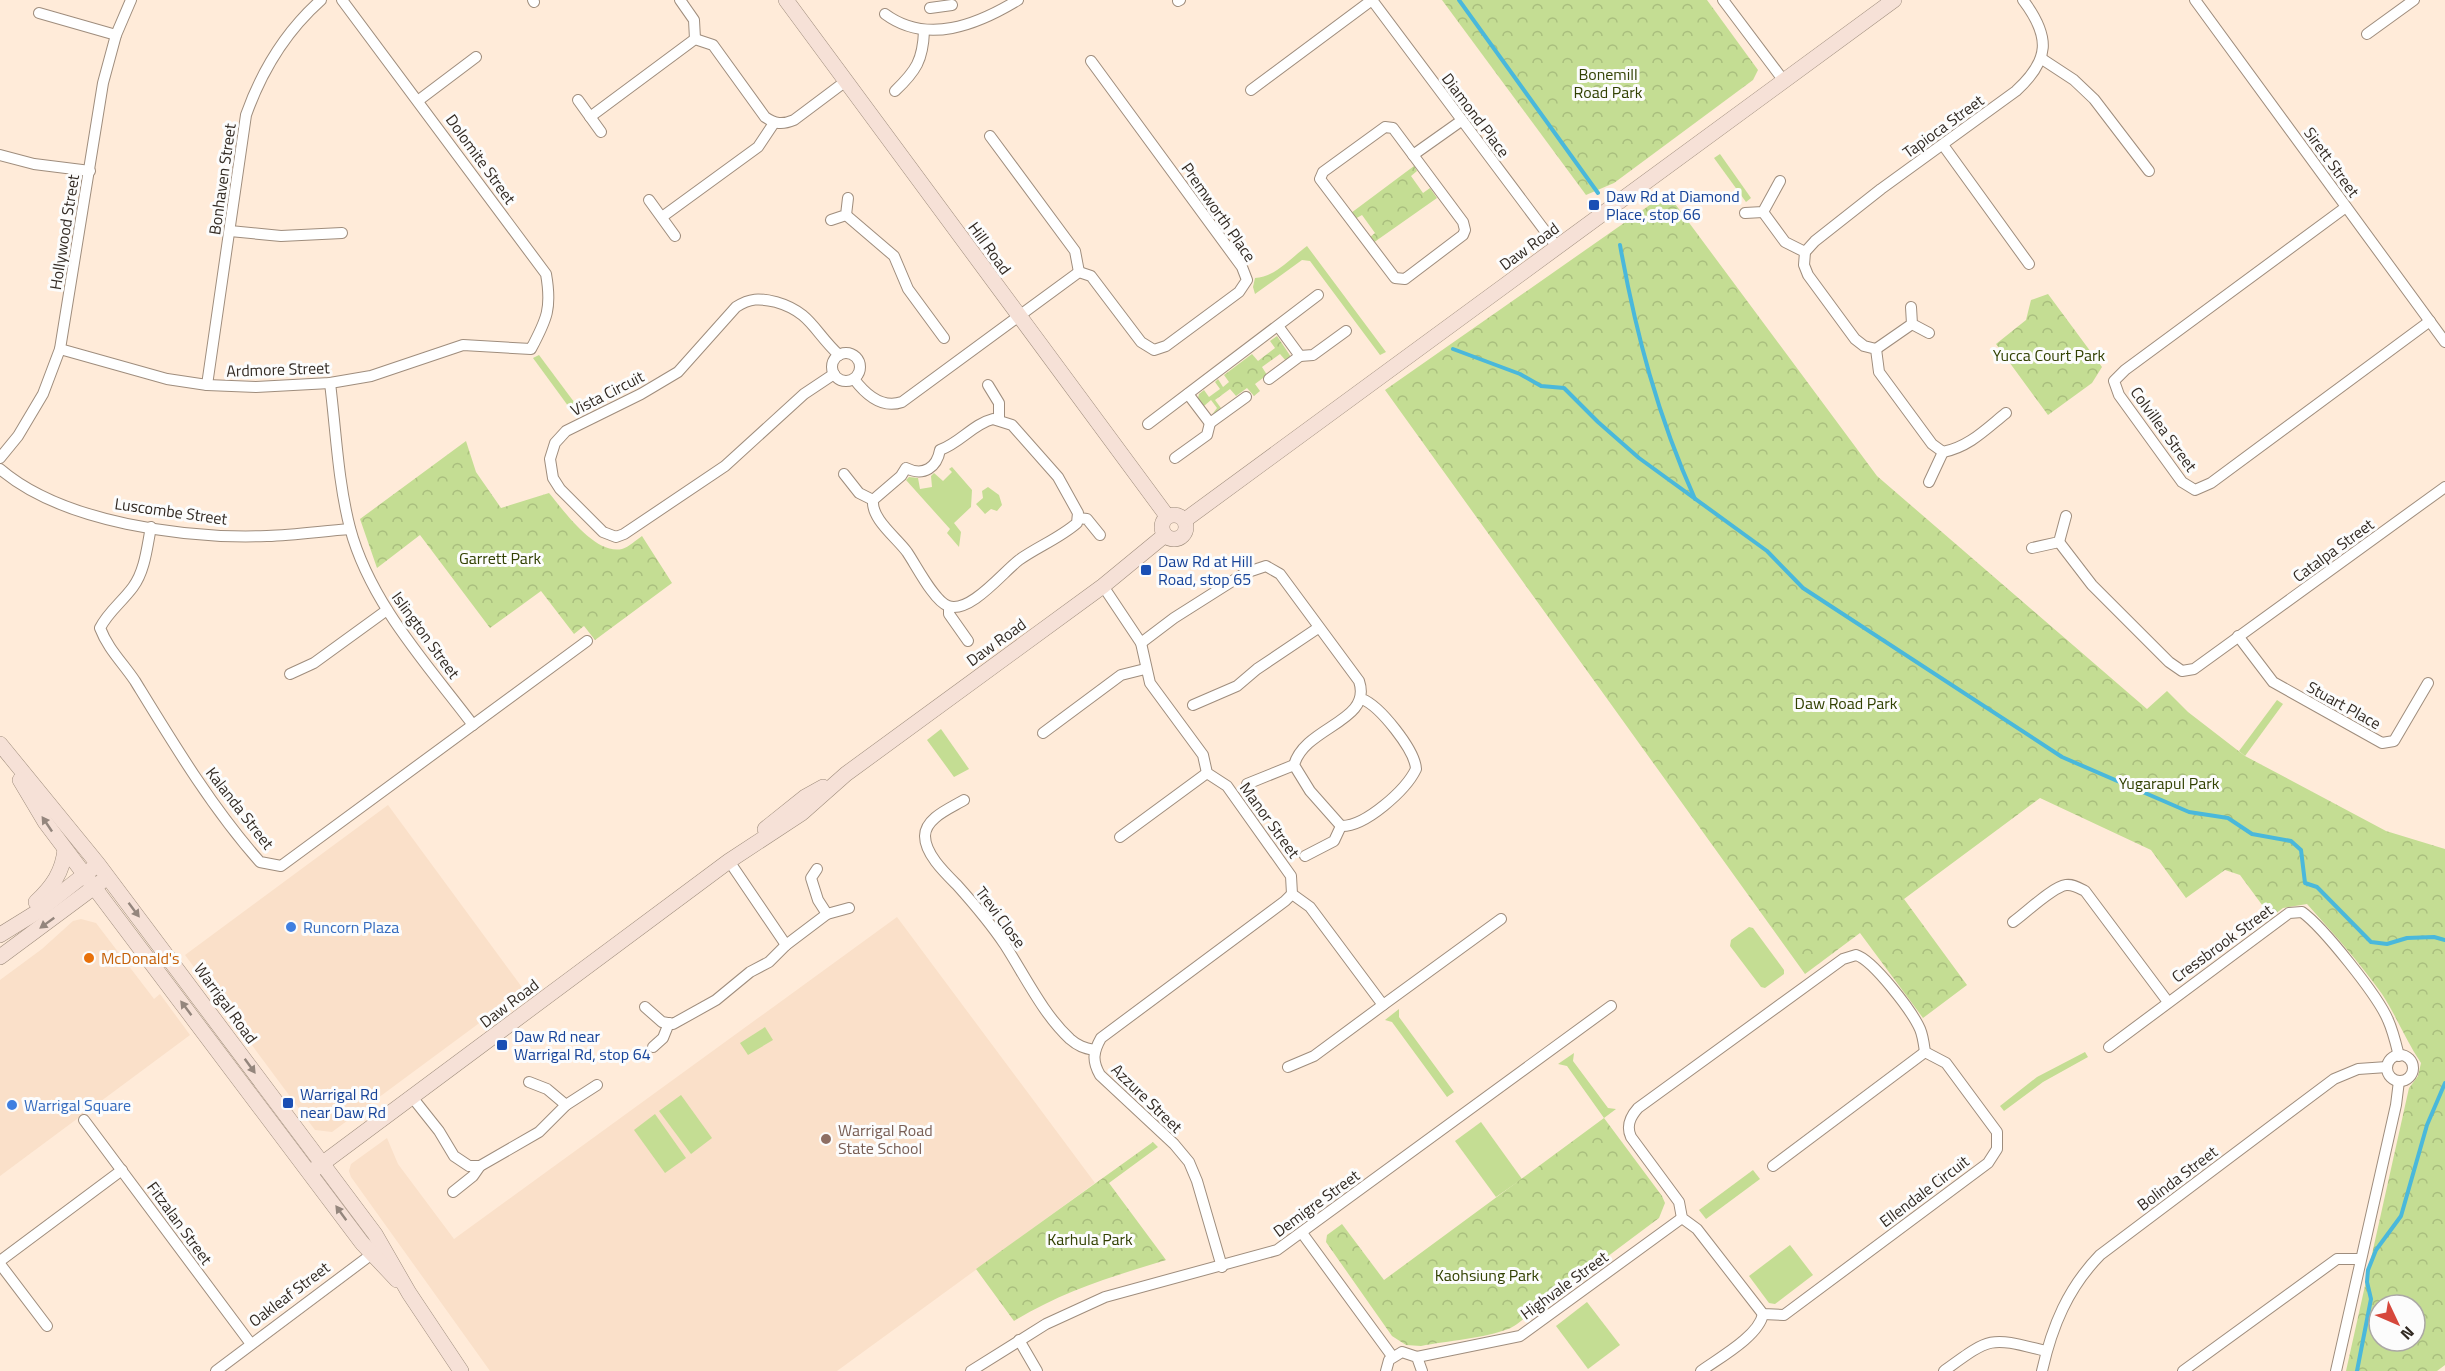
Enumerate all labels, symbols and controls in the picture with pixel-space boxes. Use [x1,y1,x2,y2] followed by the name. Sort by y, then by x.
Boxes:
[1574,62,1643,104] park label: Bonemill Road Park
[1436,68,1516,162] street label: Diamond Place
[1897,88,1989,164] street label: Tapioca Street
[440,109,522,209] street label: Dolomite Street
[202,121,242,236] street label: Bonhaven Street
[2298,122,2366,202] street label: Sirett Street
[1176,158,1262,266] street label: Premworth Place
[43,172,85,291] street label: Hollywood Street
[1606,184,1740,226] place label: Daw Rd at Diamond Place, stop 66
[1587,198,1601,212] marker: Daw Rd at Diamond Place, stop 66
[1494,216,1564,276] street label: Daw Road
[963,217,1017,279] street label: Hill Road
[1993,343,2106,367] park label: Yucca Court Park
[226,355,330,383] street label: Ardmore Street
[566,364,648,422] street label: Vista Circuit
[2125,381,2203,477] street label: Colvillea Street
[113,491,229,531] street label: Luscombe Street
[2287,512,2379,588] street label: Catalpa Street
[459,546,541,570] park label: Garrett Park
[1158,549,1253,591] place label: Daw Rd at Hill Road, stop 65
[1139,563,1153,577] marker: Daw Rd at Hill Road, stop 65
[386,586,466,684] street label: Islington Street
[961,612,1031,672] street label: Daw Road
[2303,675,2385,735] street label: Stuart Place
[1795,691,1898,715] park label: Daw Road Park
[200,762,280,855] street label: Kalanda Street
[2119,771,2220,795] park label: Yugarapul Park
[1234,777,1306,863] street label: Manor Street
[42,816,53,832] one-way arrow
[970,881,1032,953] street label: Trevi Close
[2166,898,2278,988] street label: Cressbrook Street
[127,902,140,918] one-way arrow
[303,915,399,939] place label: Runcorn Plaza
[40,916,55,928] one-way arrow
[284,920,298,934] marker: Runcorn Plaza
[101,946,180,970] place label: McDonald's
[82,951,96,965] marker: McDonald's
[188,958,264,1048] street label: Warrigal Road
[474,973,544,1033] street label: Daw Road
[181,1001,193,1016] one-way arrow
[514,1024,651,1066] place label: Daw Rd near Warrigal Rd, stop 64
[495,1038,509,1052] marker: Daw Rd near Warrigal Rd, stop 64
[1106,1058,1188,1138] street label: Azzure Street
[244,1059,256,1074] one-way arrow
[300,1082,386,1124] place label: Warrigal Rd near Daw Rd
[24,1093,131,1117] place label: Warrigal Square
[281,1096,295,1110] marker: Warrigal Rd near Daw Rd
[5,1098,19,1112] marker: Warrigal Square
[838,1118,933,1160] place label: Warrigal Road State School
[819,1132,833,1146] marker: Warrigal Road State School
[2132,1140,2223,1216] street label: Bolinda Street
[1874,1149,1974,1233] street label: Ellendale Circuit
[1268,1163,1365,1243] street label: Demigre Street
[142,1176,219,1270] street label: Fitzalan Street
[335,1206,347,1222] one-way arrow
[1047,1227,1133,1251] park label: Karhula Park
[1515,1245,1613,1325] street label: Highvale Street
[243,1255,335,1333] street label: Oakleaf Street
[1435,1263,1540,1287] park label: Kaohsiung Park
[2367,1293,2427,1353] north arrow
[2395,1321,2420,1346] text: N

